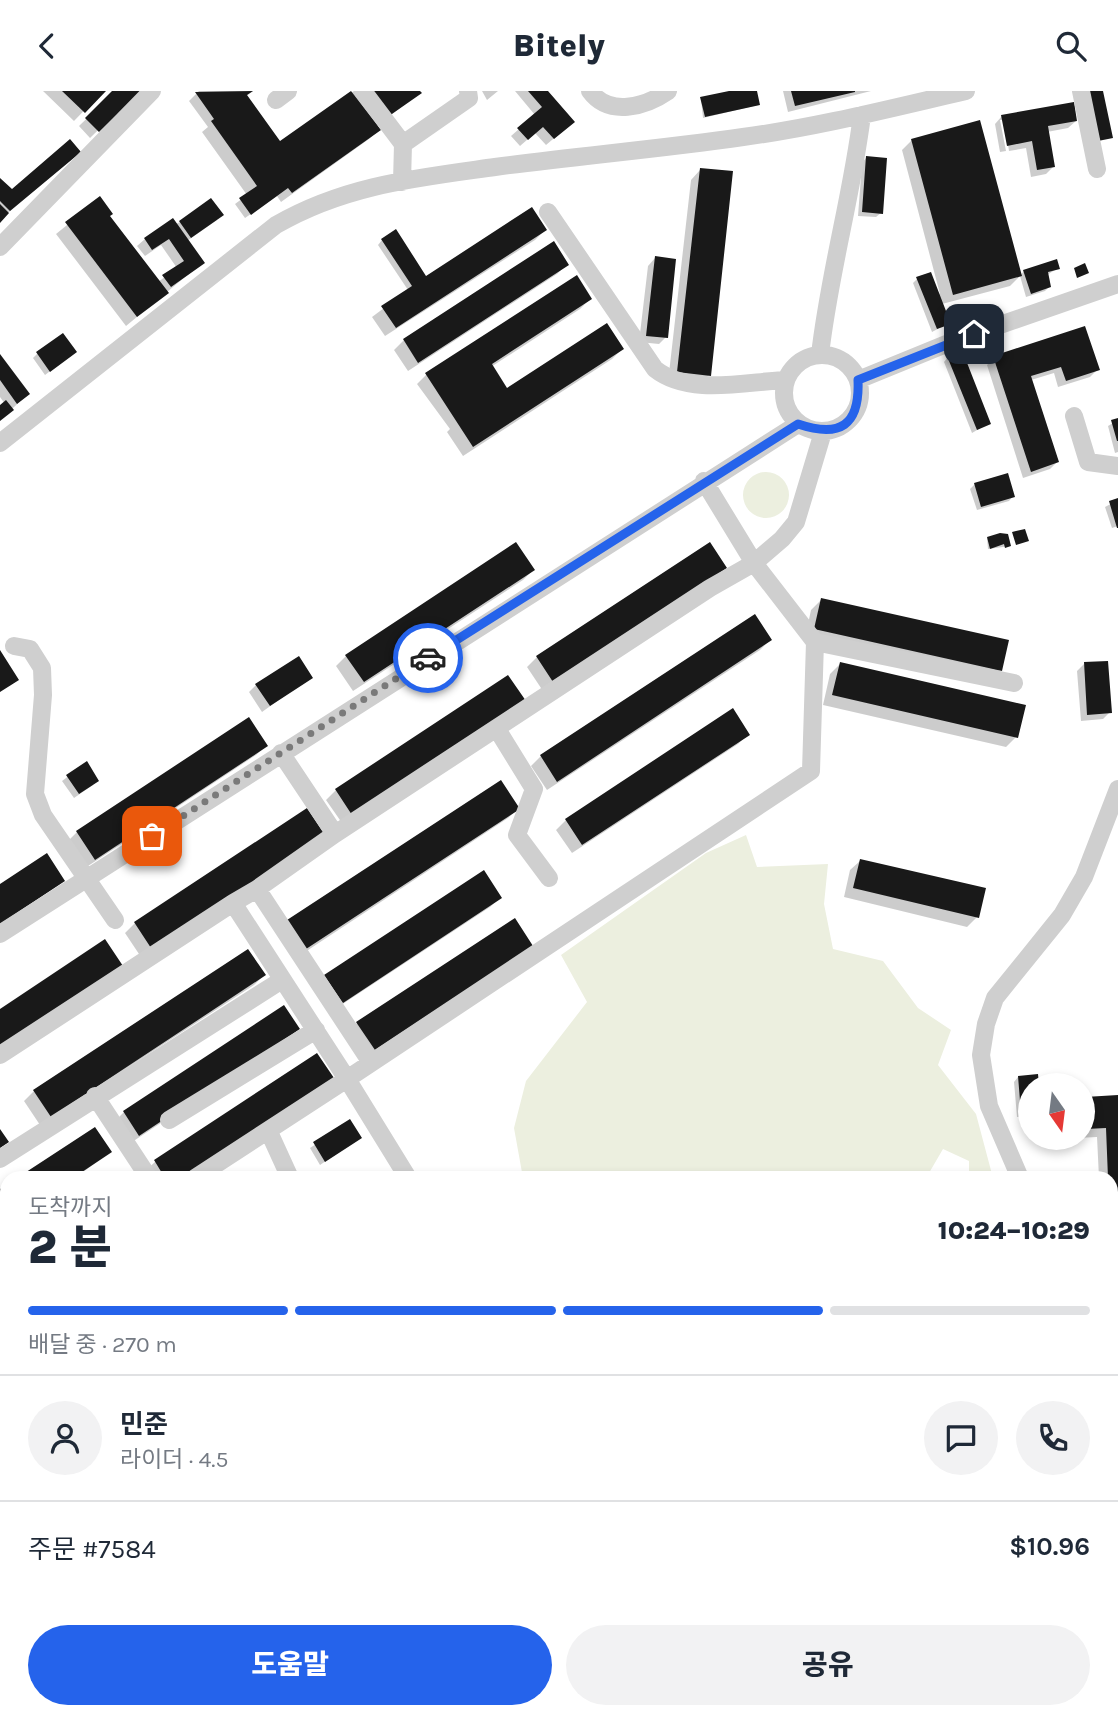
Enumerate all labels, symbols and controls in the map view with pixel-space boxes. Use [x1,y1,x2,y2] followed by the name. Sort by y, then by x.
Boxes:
[28,27,66,65] icon: back
[513,27,605,64] text: Bitely
[1052,27,1090,65] icon: search
[944,304,1004,364] pin
[955,315,993,353] icon: home
[393,623,463,693] courier
[409,639,447,677] icon: car
[122,806,182,866] pin
[133,817,171,855] icon: bag
[1018,1073,1096,1150] north arrow
[1018,1073,1095,1150] map controls
[28,1194,113,1221] text: 도착까지
[938,1215,1090,1246] text: 10:24–10:29
[28,1221,112,1275] text: 2 분
[28,1331,177,1358] text: 배달 중 · 270 m
[28,1401,102,1475] button: person
[924,1401,998,1475] button: chat
[1016,1401,1090,1475] button: phone
[120,1409,168,1440] text: 민준
[120,1446,228,1473] text: 라이더 · 4.5
[1009,1531,1090,1562] text: $10.96
[28,1534,156,1565] text: 주문 #7584
[28,1625,552,1705] button: 도움말
[566,1625,1090,1705] button: 공유

